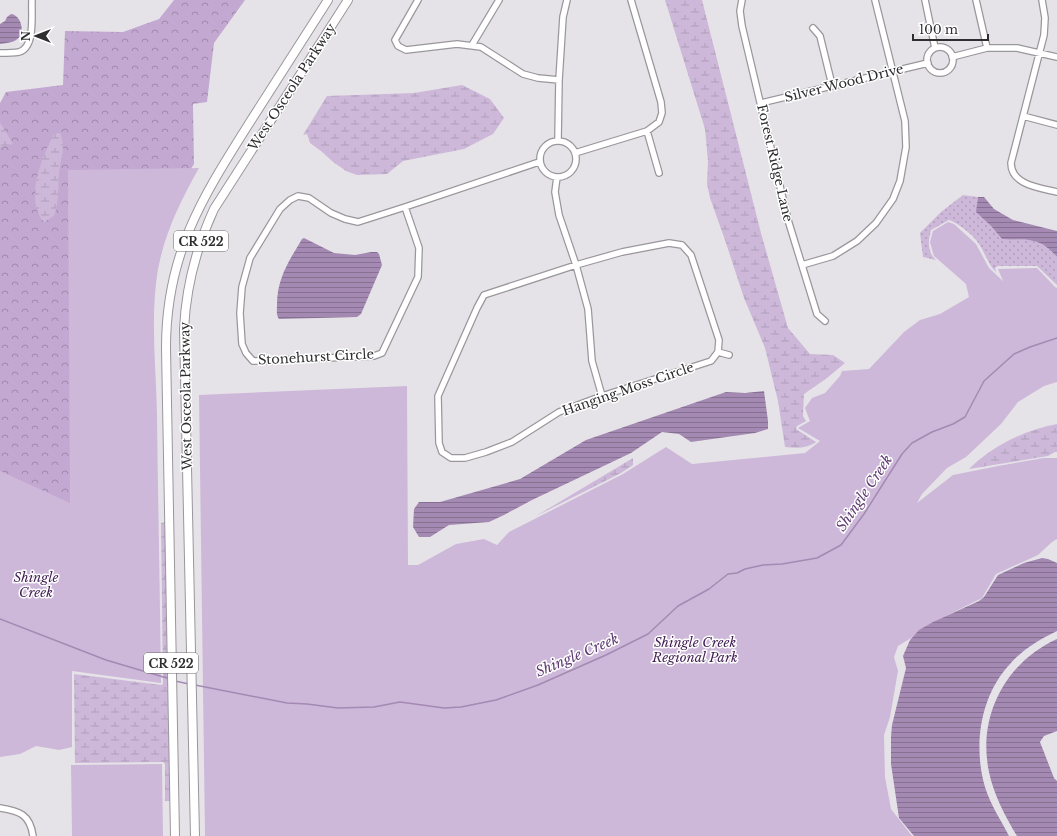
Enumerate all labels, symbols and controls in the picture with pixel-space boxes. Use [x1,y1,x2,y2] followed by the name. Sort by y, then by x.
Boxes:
[16,16,56,56] north arrow
[913,16,988,42] scale bar
[244,19,340,155] street label: West Osceola Parkway
[919,22,958,37] text: 100 m
[19,30,33,41] text: N
[783,60,905,106] street label: Silver Wood Drive
[753,103,797,223] street label: Forest Ridge Lane
[174,231,228,251] road number: CR 522
[176,321,196,471] street label: West Osceola Parkway
[258,345,374,369] street label: Stonehurst Circle
[560,358,696,420] street label: Hanging Moss Circle
[832,451,896,535] water label: Shingle Creek
[14,569,58,601] park label: Shingle Creek
[533,629,621,681] water label: Shingle Creek
[651,634,738,666] park label: Shingle Creek Regional Park
[144,653,198,673] road number: CR 522

